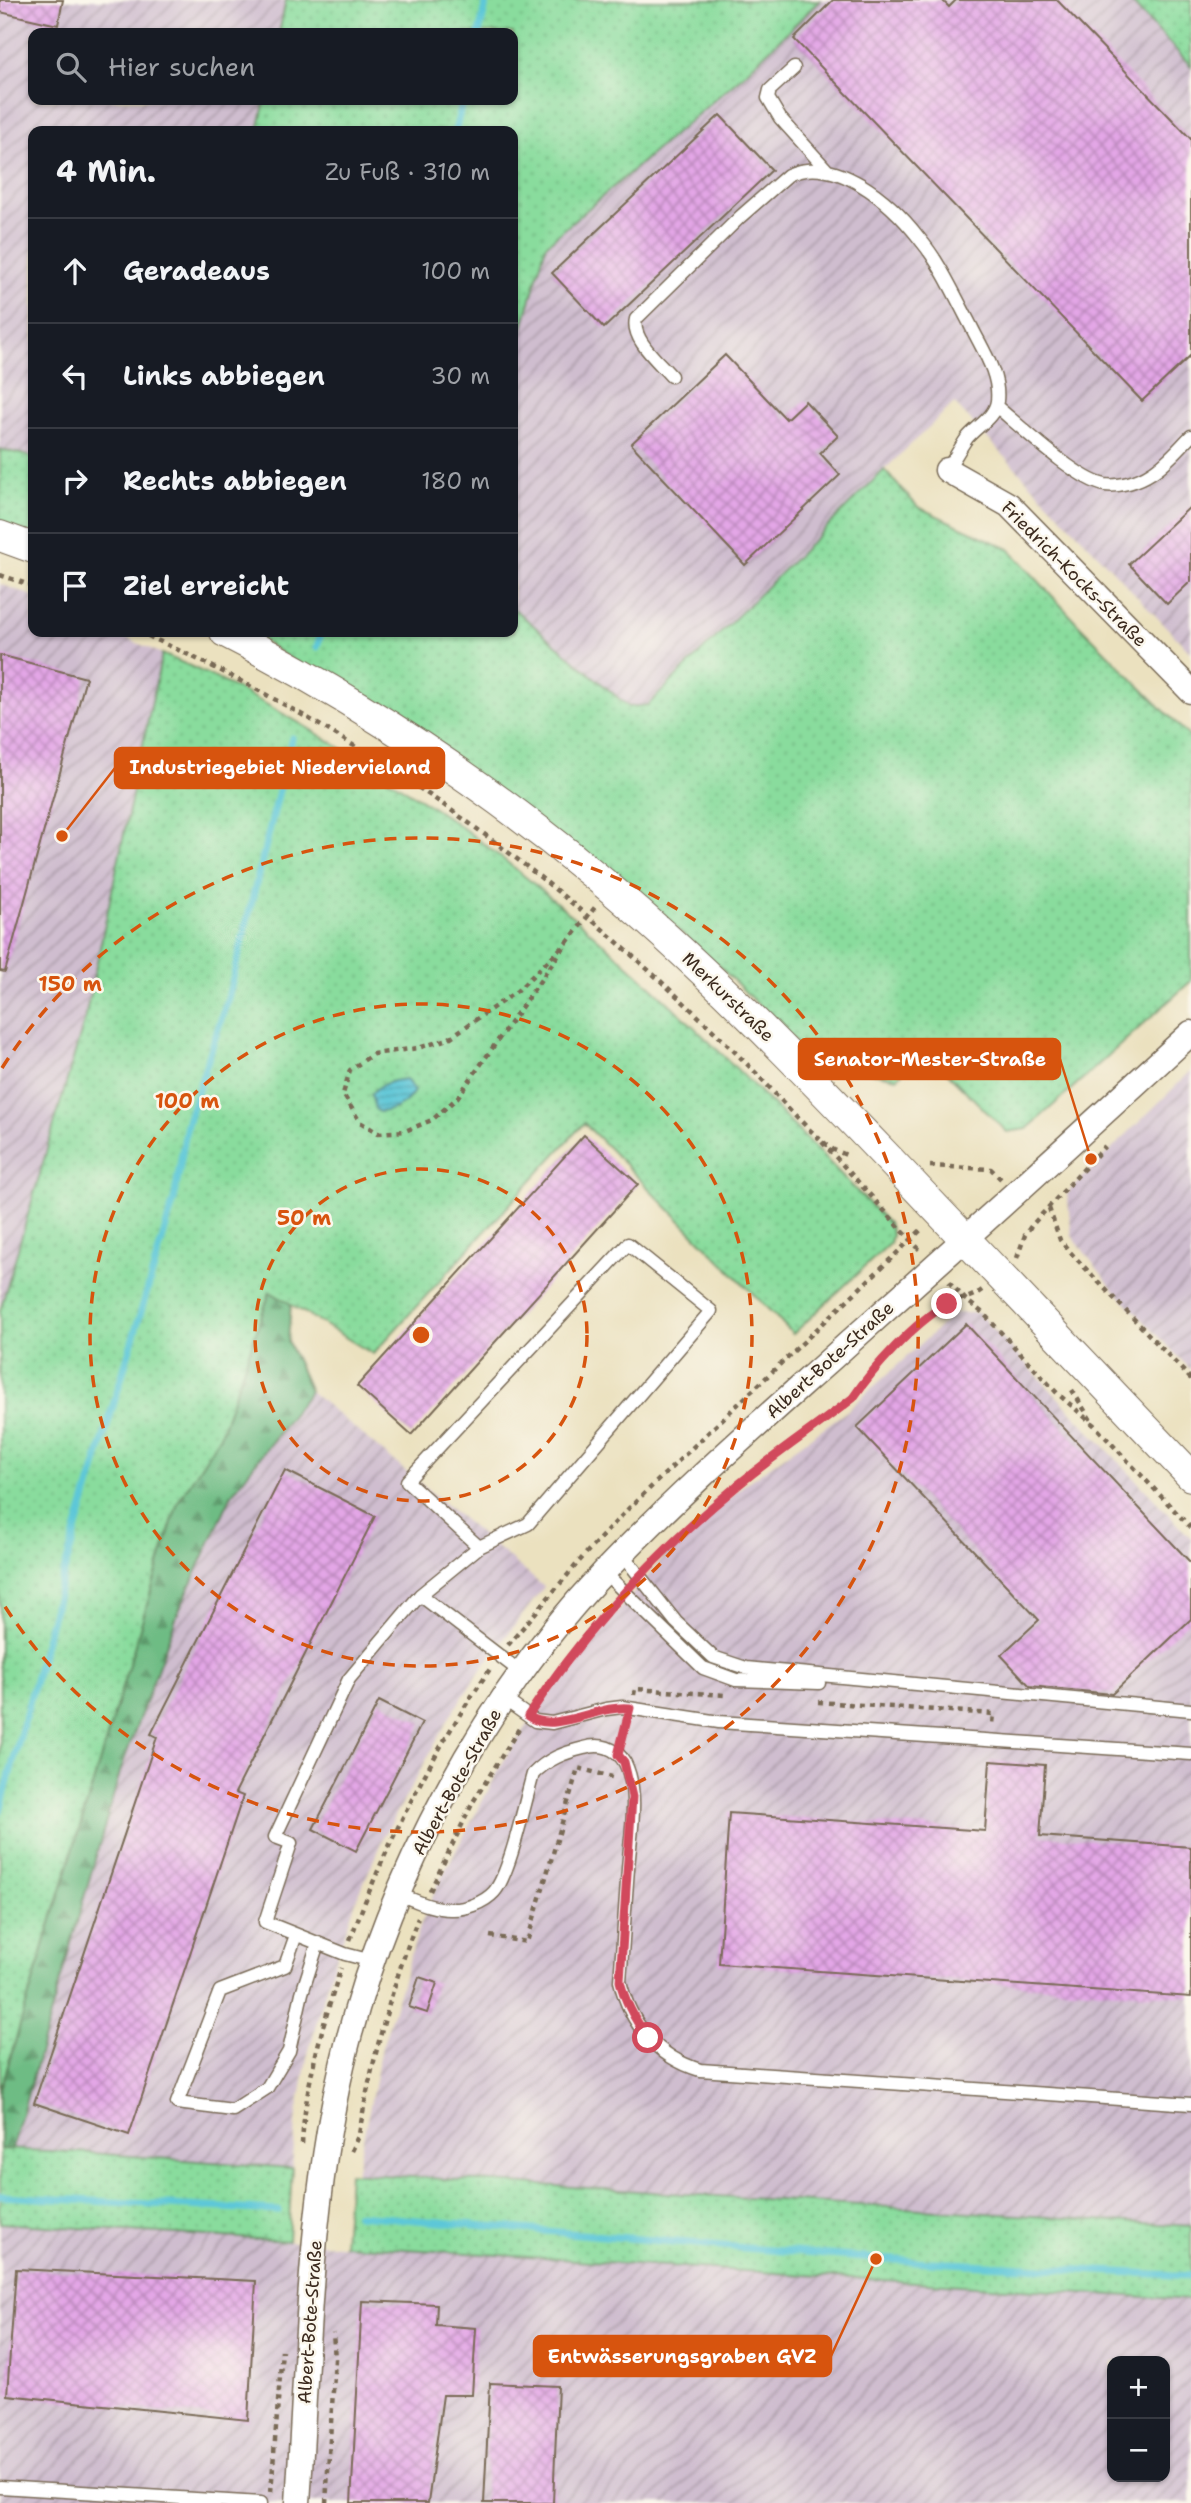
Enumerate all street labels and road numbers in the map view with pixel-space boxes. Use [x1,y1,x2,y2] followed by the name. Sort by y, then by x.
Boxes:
[996,496,1152,652] street label: Friedrich-Kocks-Straße
[677,947,779,1047] street label: Merkurstraße
[761,1296,899,1424] street label: Albert-Bote-Straße
[407,1704,507,1860] street label: Albert-Bote-Straße
[292,2239,328,2405] street label: Albert-Bote-Straße

